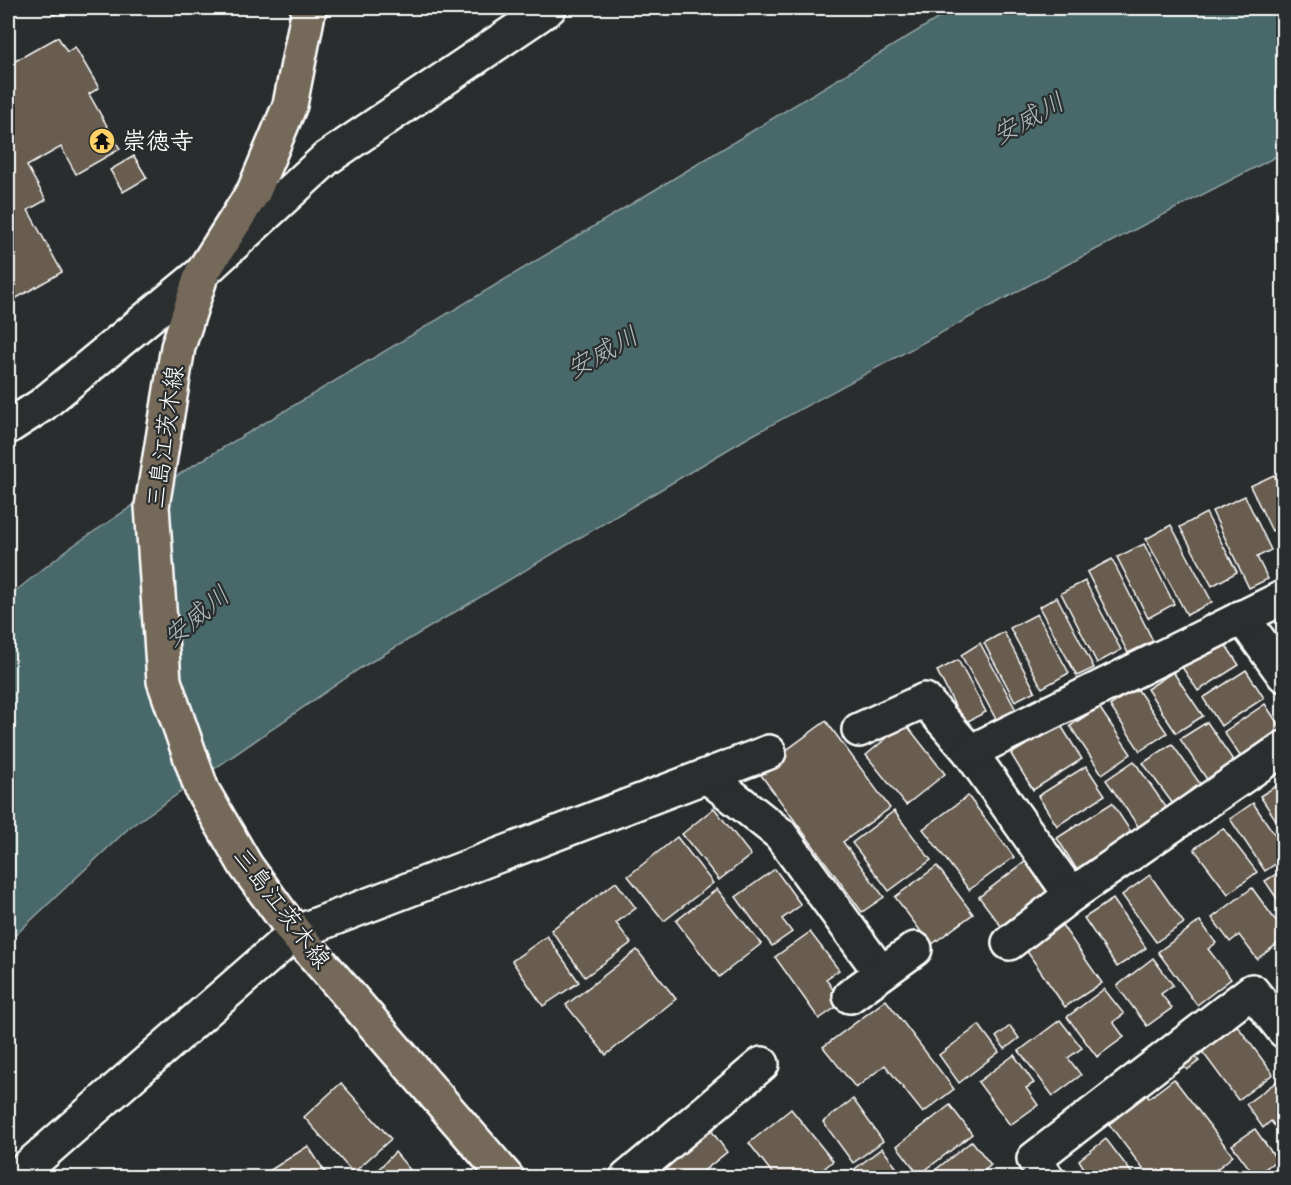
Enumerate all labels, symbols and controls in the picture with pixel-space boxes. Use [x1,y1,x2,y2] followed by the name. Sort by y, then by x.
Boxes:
[987,86,1073,156] water label: 安威川
[87,126,117,156] temple icon: 崇徳寺
[122,127,194,161] place label: 崇徳寺
[561,320,647,390] water label: 安威川
[141,364,195,511] street label: 三島江茨木線
[156,579,240,658] water label: 安威川
[223,842,337,978] street label: 三島江茨木線

